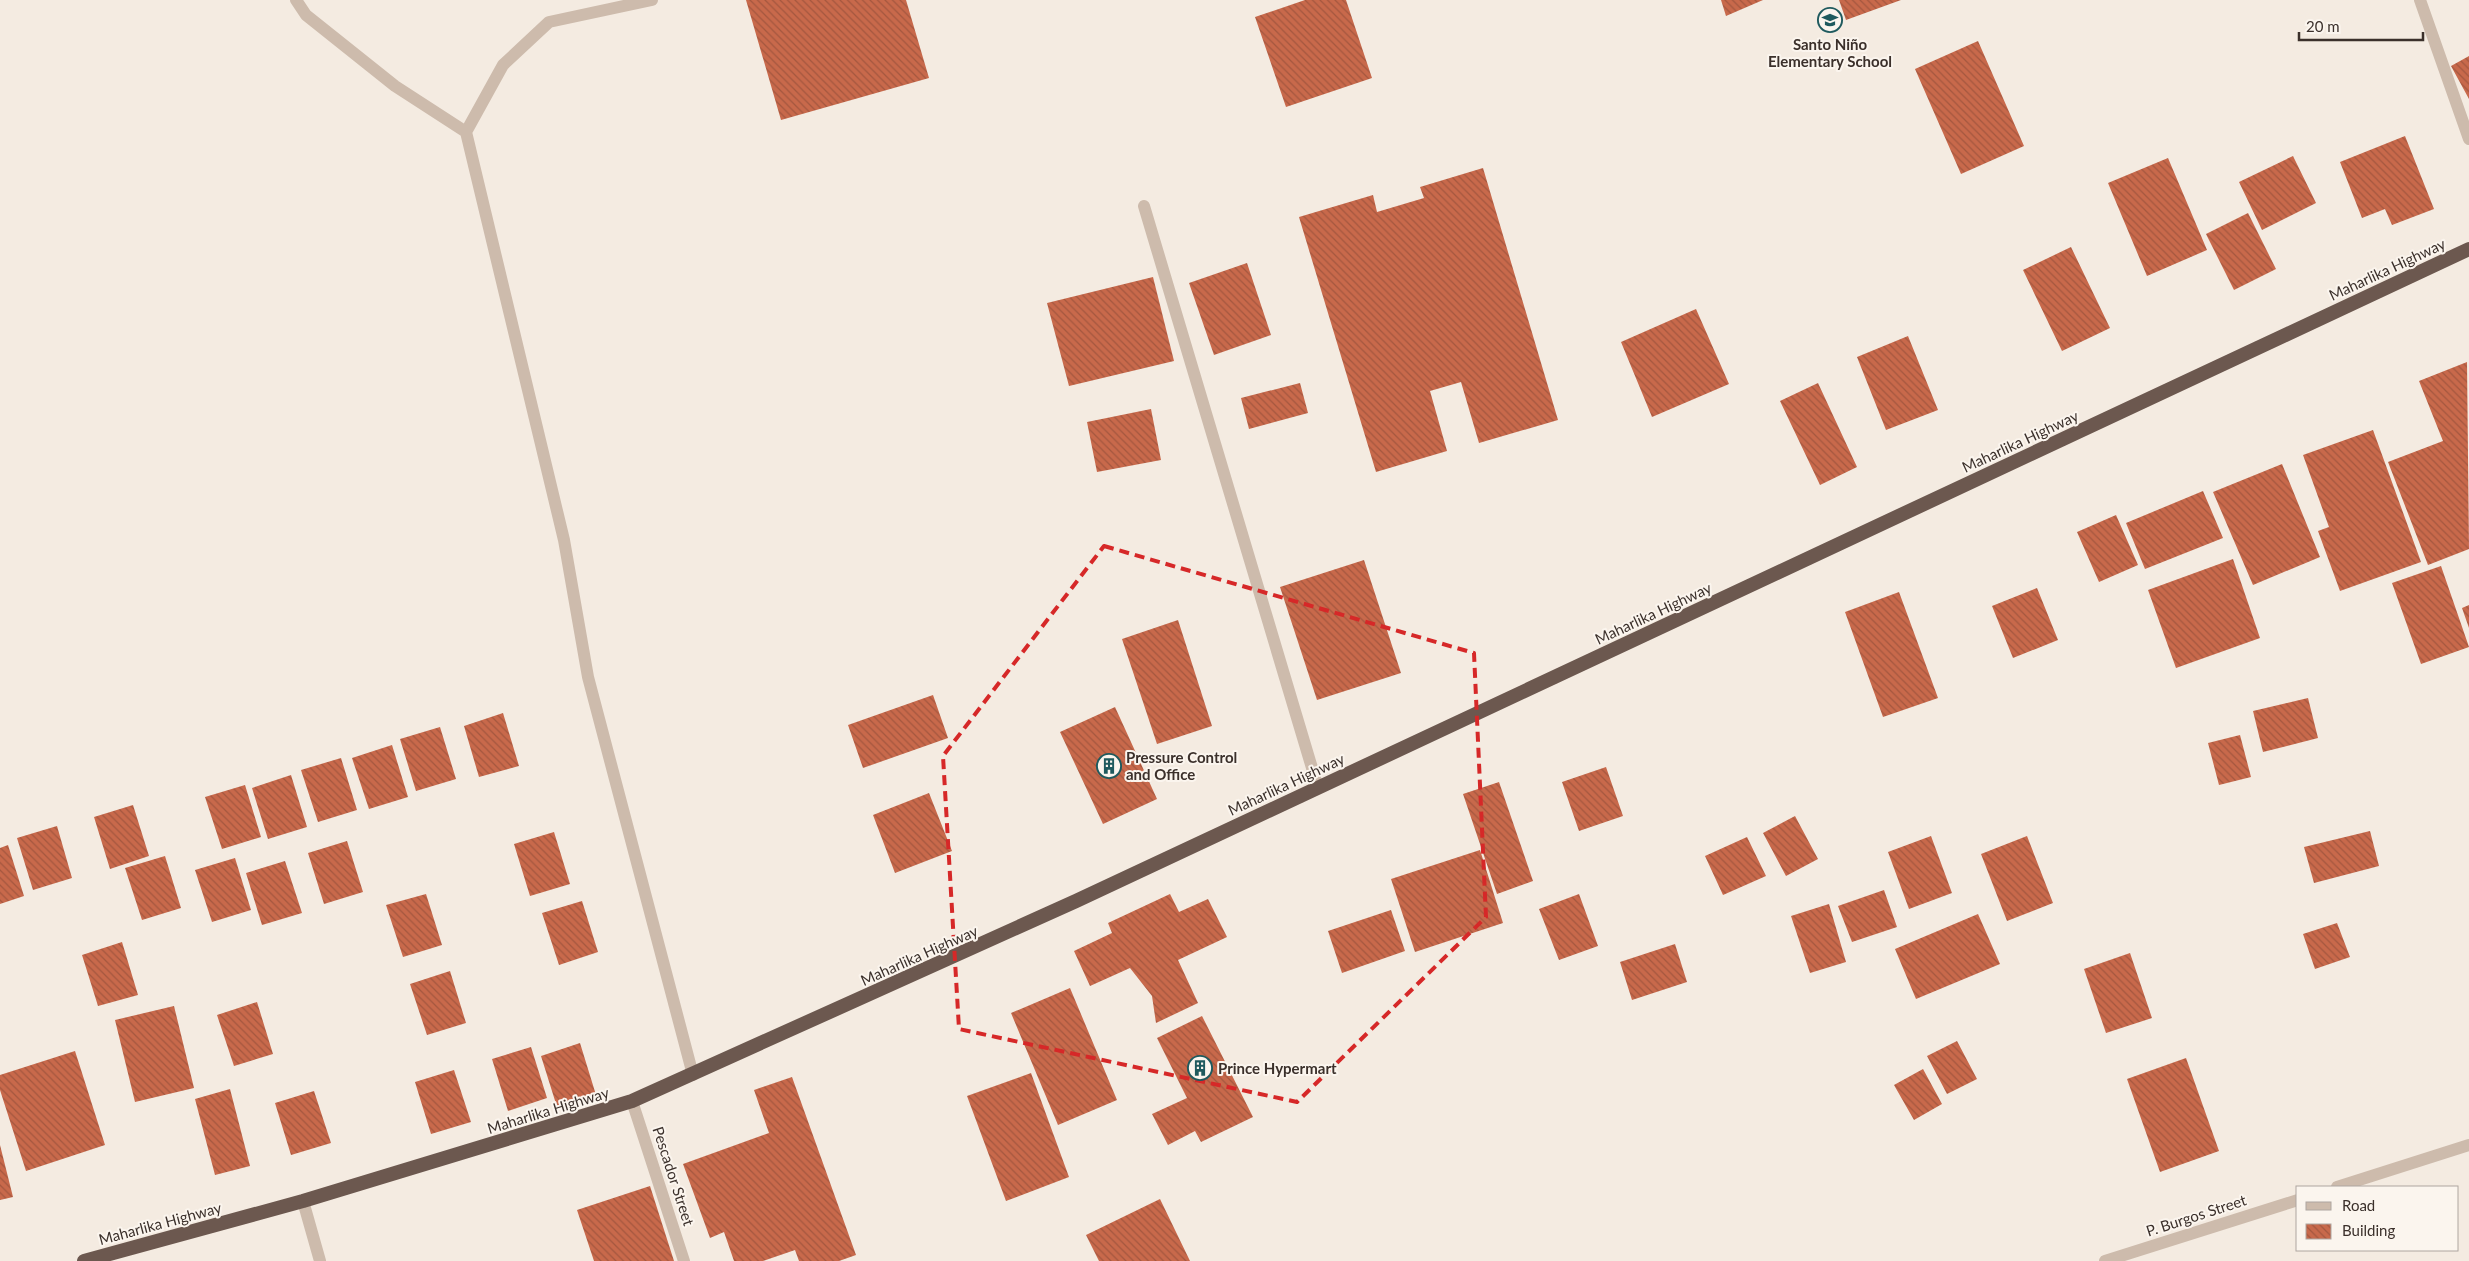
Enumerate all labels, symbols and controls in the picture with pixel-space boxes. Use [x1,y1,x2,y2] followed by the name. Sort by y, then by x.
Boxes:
[1817,7,1843,33] school or university icon: Santo Niño Elementary School
[2299,10,2423,42] scale bar
[2306,17,2340,35] text: 20 m
[1768,35,1892,70] place label: Santo Niño Elementary School
[2326,234,2448,304] street label: Maharlika Highway
[1959,406,2081,476] street label: Maharlika Highway
[1592,578,1714,648] street label: Maharlika Highway
[1126,748,1237,783] place label: Pressure Control and Office
[1225,749,1347,819] street label: Maharlika Highway
[1096,753,1122,779] building icon: Pressure Control and Office
[858,921,981,989] street label: Maharlika Highway
[1187,1055,1213,1081] building icon: Prince Hypermart
[1218,1059,1337,1077] place label: Prince Hypermart
[485,1083,611,1137] street label: Maharlika Highway
[650,1124,699,1228] street label: Pescador Street
[2296,1186,2459,1251] legend
[2144,1190,2249,1240] street label: P. Burgos Street
[2342,1196,2375,1214] text: Road
[97,1198,224,1248] street label: Maharlika Highway
[2342,1221,2395,1239] text: Building

